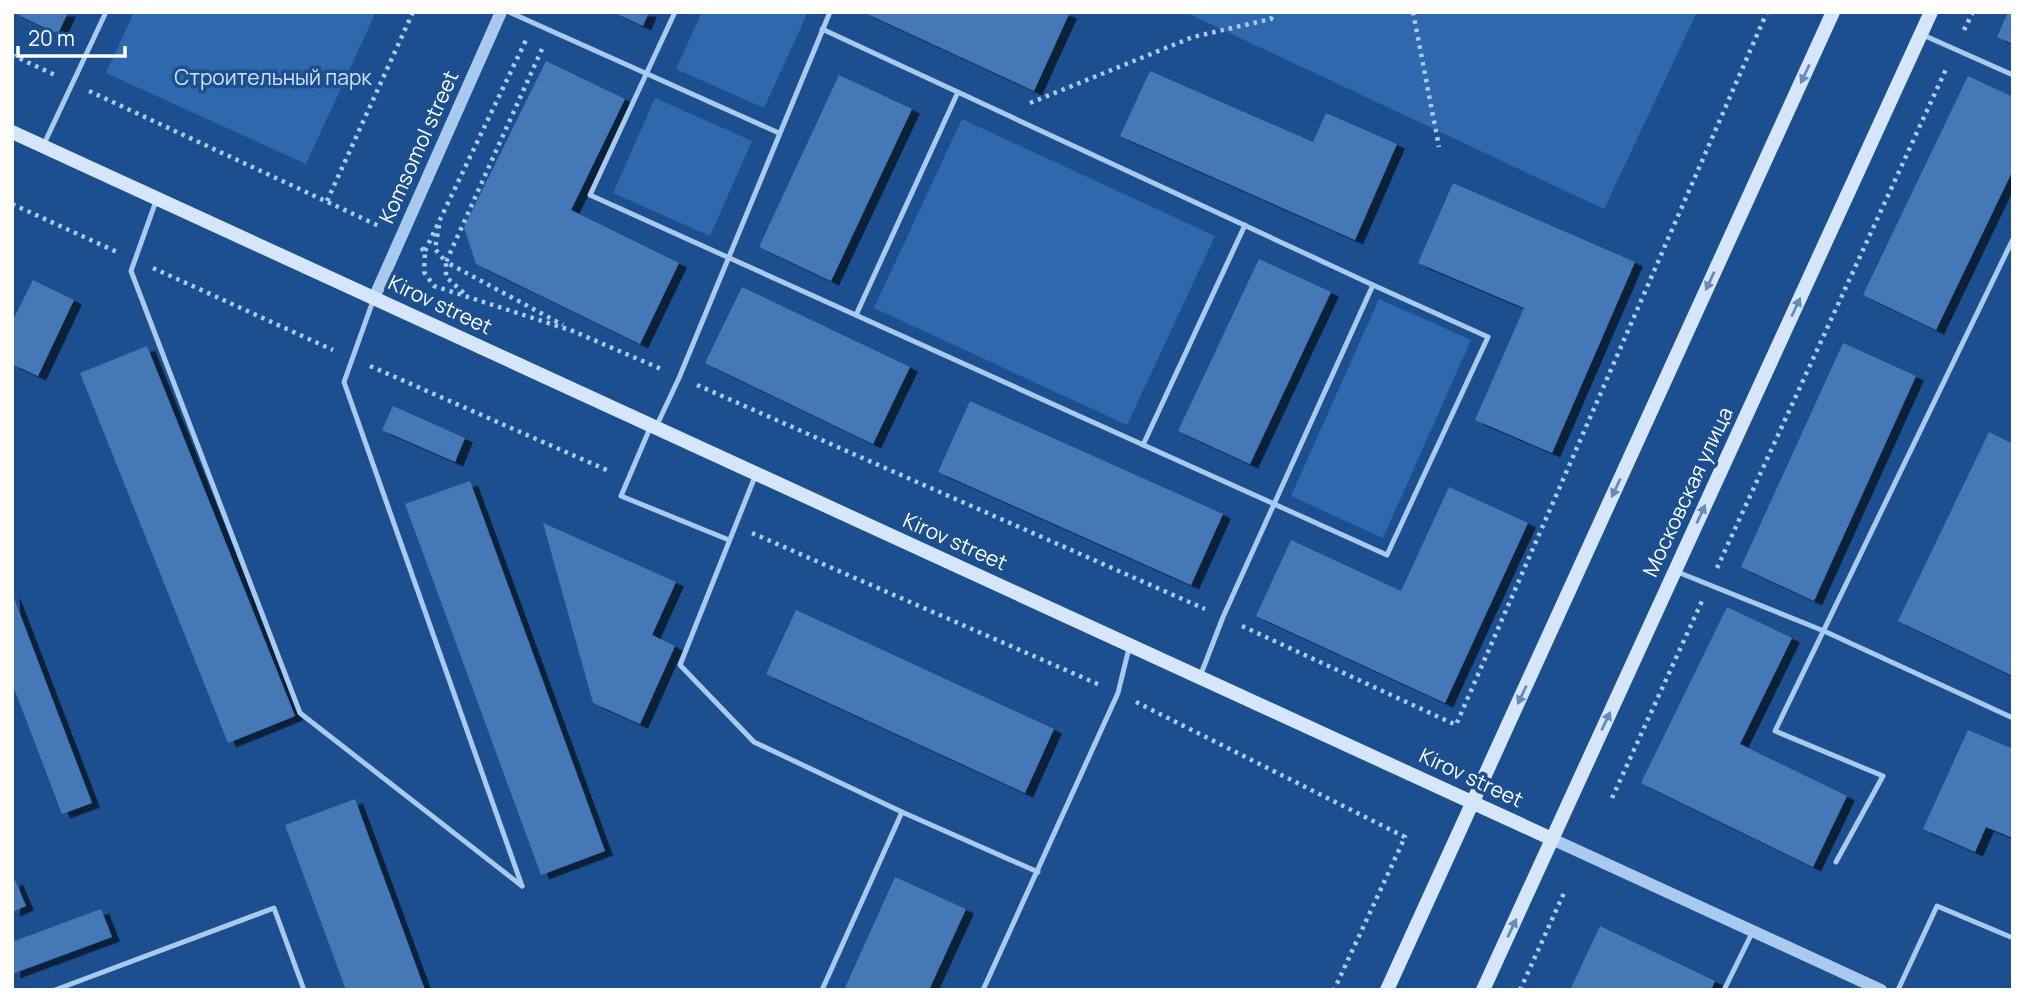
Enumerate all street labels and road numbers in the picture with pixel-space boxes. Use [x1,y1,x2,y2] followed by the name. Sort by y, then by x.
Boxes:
[372,66,464,227] street label: Komsomol street
[384,268,497,340] street label: Kirov street
[1635,402,1739,581] street label: Московская улица
[899,506,1012,577] street label: Kirov street
[1415,741,1528,813] street label: Kirov street

